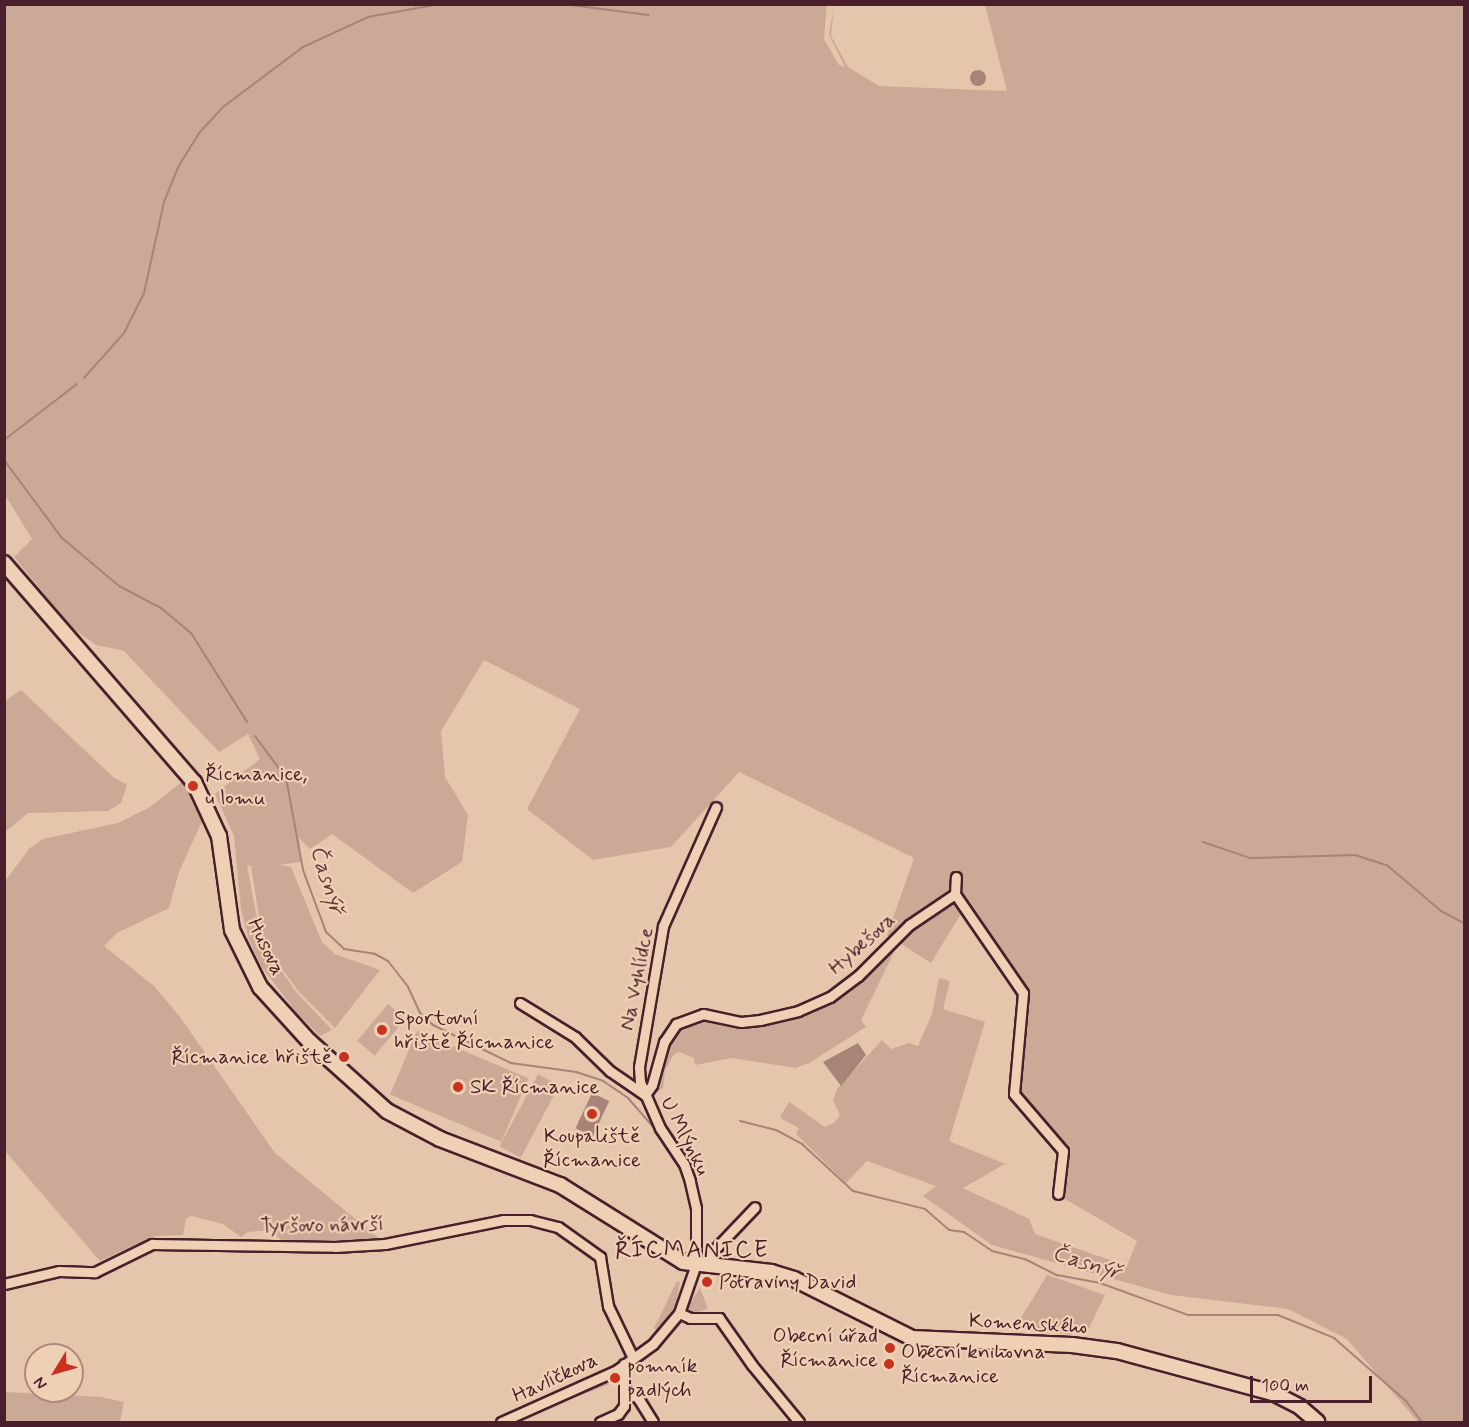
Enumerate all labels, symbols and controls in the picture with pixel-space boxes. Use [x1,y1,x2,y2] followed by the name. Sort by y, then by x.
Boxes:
[205,761,307,811] place label: Řícmanice, u lomu
[186,779,200,793] marker: Řícmanice, u lomu
[303,842,349,918] water label: Časnýř
[823,907,901,981] street label: Hybešova
[241,914,291,980] street label: Husova
[615,925,659,1033] street label: Na Vyhlídce
[394,1005,554,1055] place label: Sportovní hřiště Řícmanice
[375,1023,389,1037] marker: Sportovní hřiště Řícmanice
[172,1044,332,1070] place label: Řícmanice hřiště
[337,1050,351,1064] marker: Řícmanice hřiště
[470,1074,599,1100] place label: SK Řícmanice
[451,1080,465,1094] marker: SK Řícmanice
[655,1093,715,1179] street label: U Mlýnku
[585,1107,599,1121] marker: Koupaliště Řícmanice
[543,1123,641,1173] place label: Koupaliště Řícmanice
[260,1211,384,1239] street label: Tyršovo návrší
[614,1237,770,1265] district label: ŘÍCMANICE
[1048,1241,1124,1287] water label: Časnýř
[719,1269,856,1295] place label: Potraviny David
[700,1275,714,1289] marker: Potraviny David
[968,1308,1088,1340] street label: Komenského
[773,1323,878,1373] place label: Obecní úřad Řícmanice
[901,1339,1045,1389] place label: Obecní knihovna Řícmanice
[883,1341,897,1355] marker: Obecní úřad Řícmanice
[24,1343,84,1403] north arrow
[508,1347,602,1409] street label: Havlíčkova
[627,1353,697,1403] place label: pomník padlých
[882,1357,896,1371] marker: Obecní knihovna Řícmanice
[1253,1364,1374,1402] scale bar
[608,1371,622,1385] marker: pomník padlých
[29,1372,52,1394] text: N
[1261,1374,1309,1398] text: 100 m

